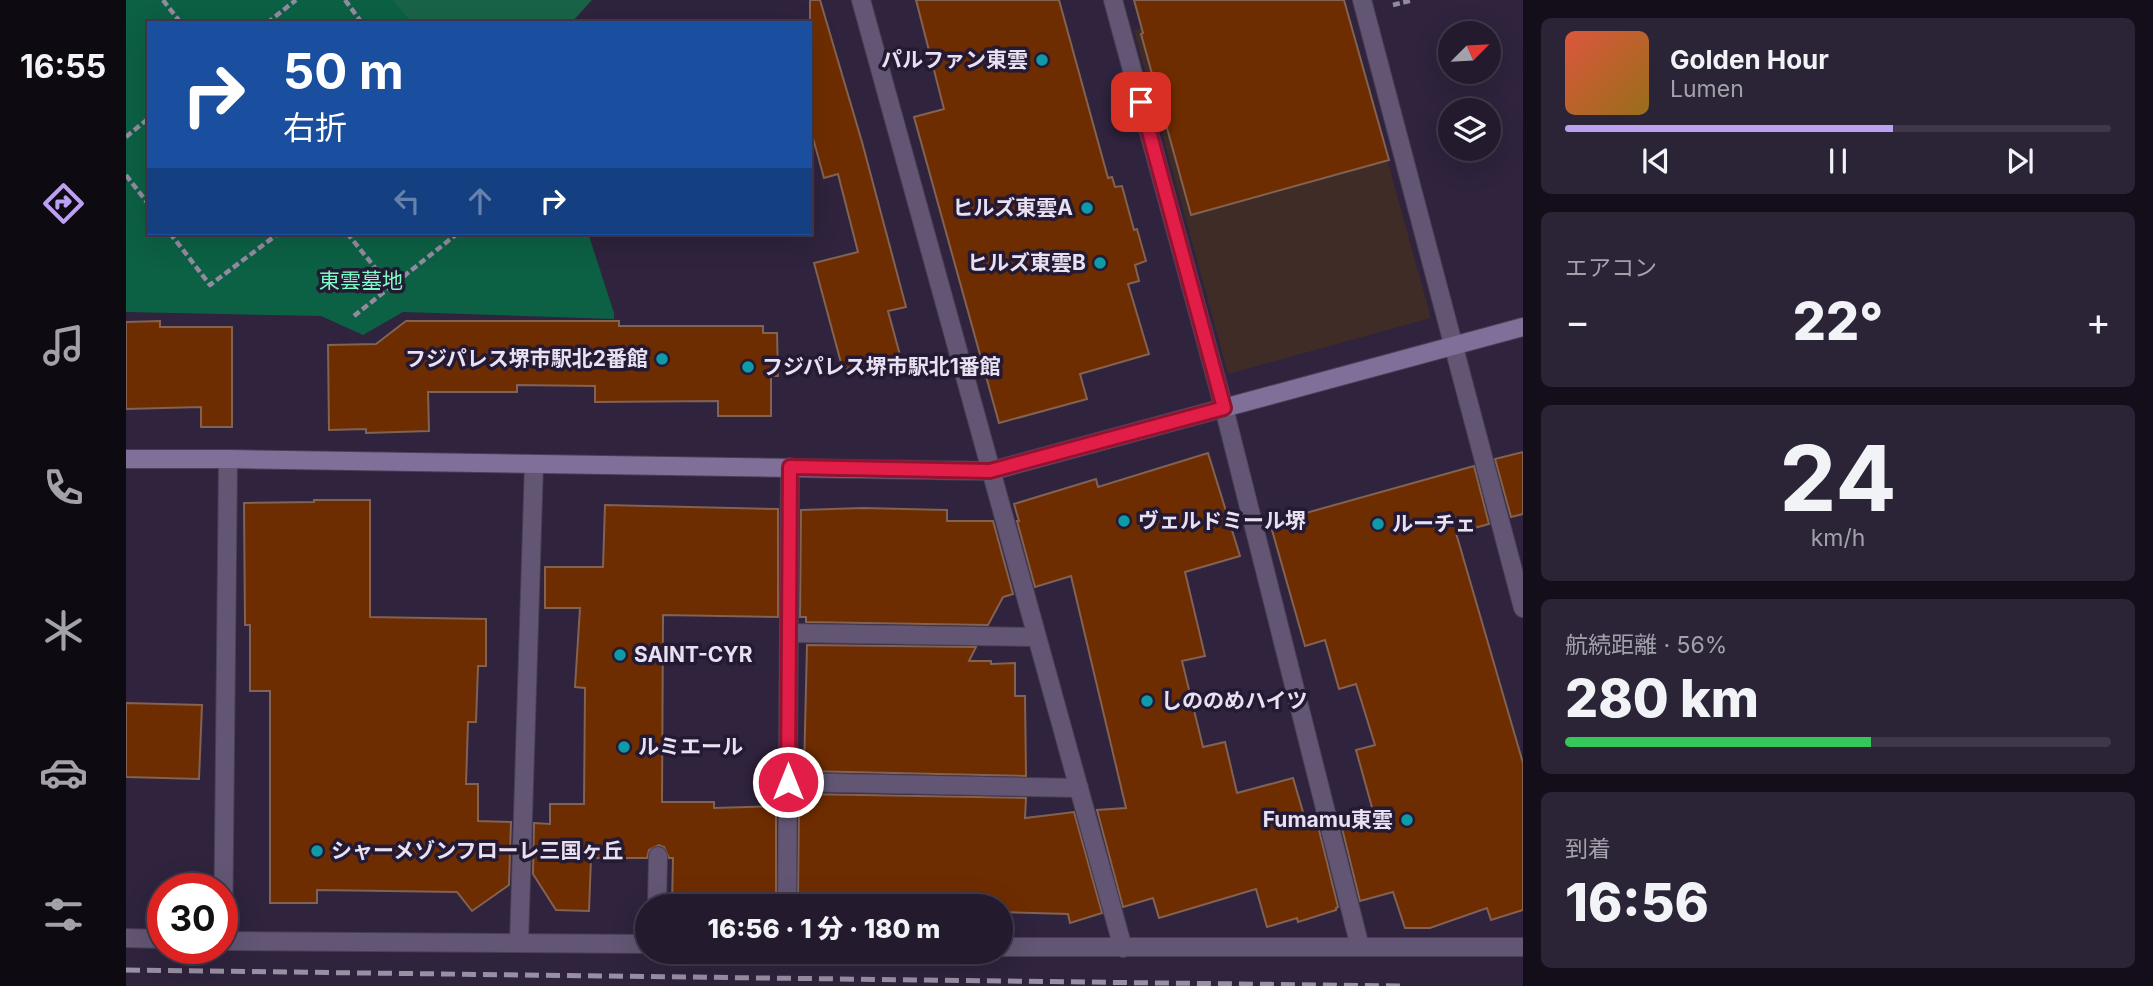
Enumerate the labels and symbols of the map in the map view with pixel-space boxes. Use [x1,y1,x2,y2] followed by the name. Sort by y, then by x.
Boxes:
[1438,21,1502,84] north arrow
[881,47,1028,72] place label: パルファン東雲
[1034,52,1050,68] marker: パルファン東雲
[1111,72,1171,132] pin
[952,195,1073,220] place label: ヒルズ東雲A
[1079,200,1095,216] marker: ヒルズ東雲A
[967,250,1086,275] place label: ヒルズ東雲B
[1092,255,1108,271] marker: ヒルズ東雲B
[319,268,403,293] park label: 東雲墓地
[405,346,648,371] place label: フジパレス堺市駅北2番館
[654,351,670,367] marker: フジパレス堺市駅北2番館
[762,354,1001,379] place label: フジパレス堺市駅北1番館
[740,359,756,375] marker: フジパレス堺市駅北1番館
[1138,508,1306,533] place label: ヴェルドミール堺
[1392,511,1476,536] place label: ルーチェ
[1116,513,1132,529] marker: ヴェルドミール堺
[1370,516,1386,532] marker: ルーチェ
[634,642,753,667] place label: SAINT-CYR
[612,647,628,663] marker: SAINT-CYR
[1161,688,1308,713] place label: しののめハイツ
[1139,693,1155,709] marker: しののめハイツ
[638,734,743,759] place label: ルミエール
[616,739,632,755] marker: ルミエール
[751,745,825,819] position arrow
[1263,807,1393,832] place label: Fumamu東雲
[1399,812,1415,828] marker: Fumamu東雲
[331,838,624,863] place label: シャーメゾンフローレ三国ヶ丘
[309,843,325,859] marker: シャーメゾンフローレ三国ヶ丘
[147,873,238,964] speed limit sign: 30

